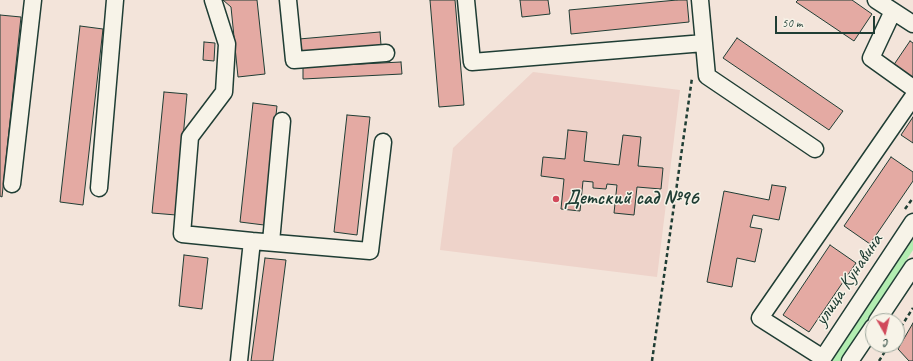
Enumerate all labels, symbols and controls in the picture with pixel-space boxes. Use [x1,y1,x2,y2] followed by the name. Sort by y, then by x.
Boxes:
[777,8,877,34] scale bar
[782,15,802,31] text: 50 m
[564,187,698,211] place label: Детский сад №96
[551,194,561,204] marker: Детский сад №96
[810,230,888,330] street label: улица Кунавина
[865,313,905,353] north arrow
[883,337,890,351] text: С

